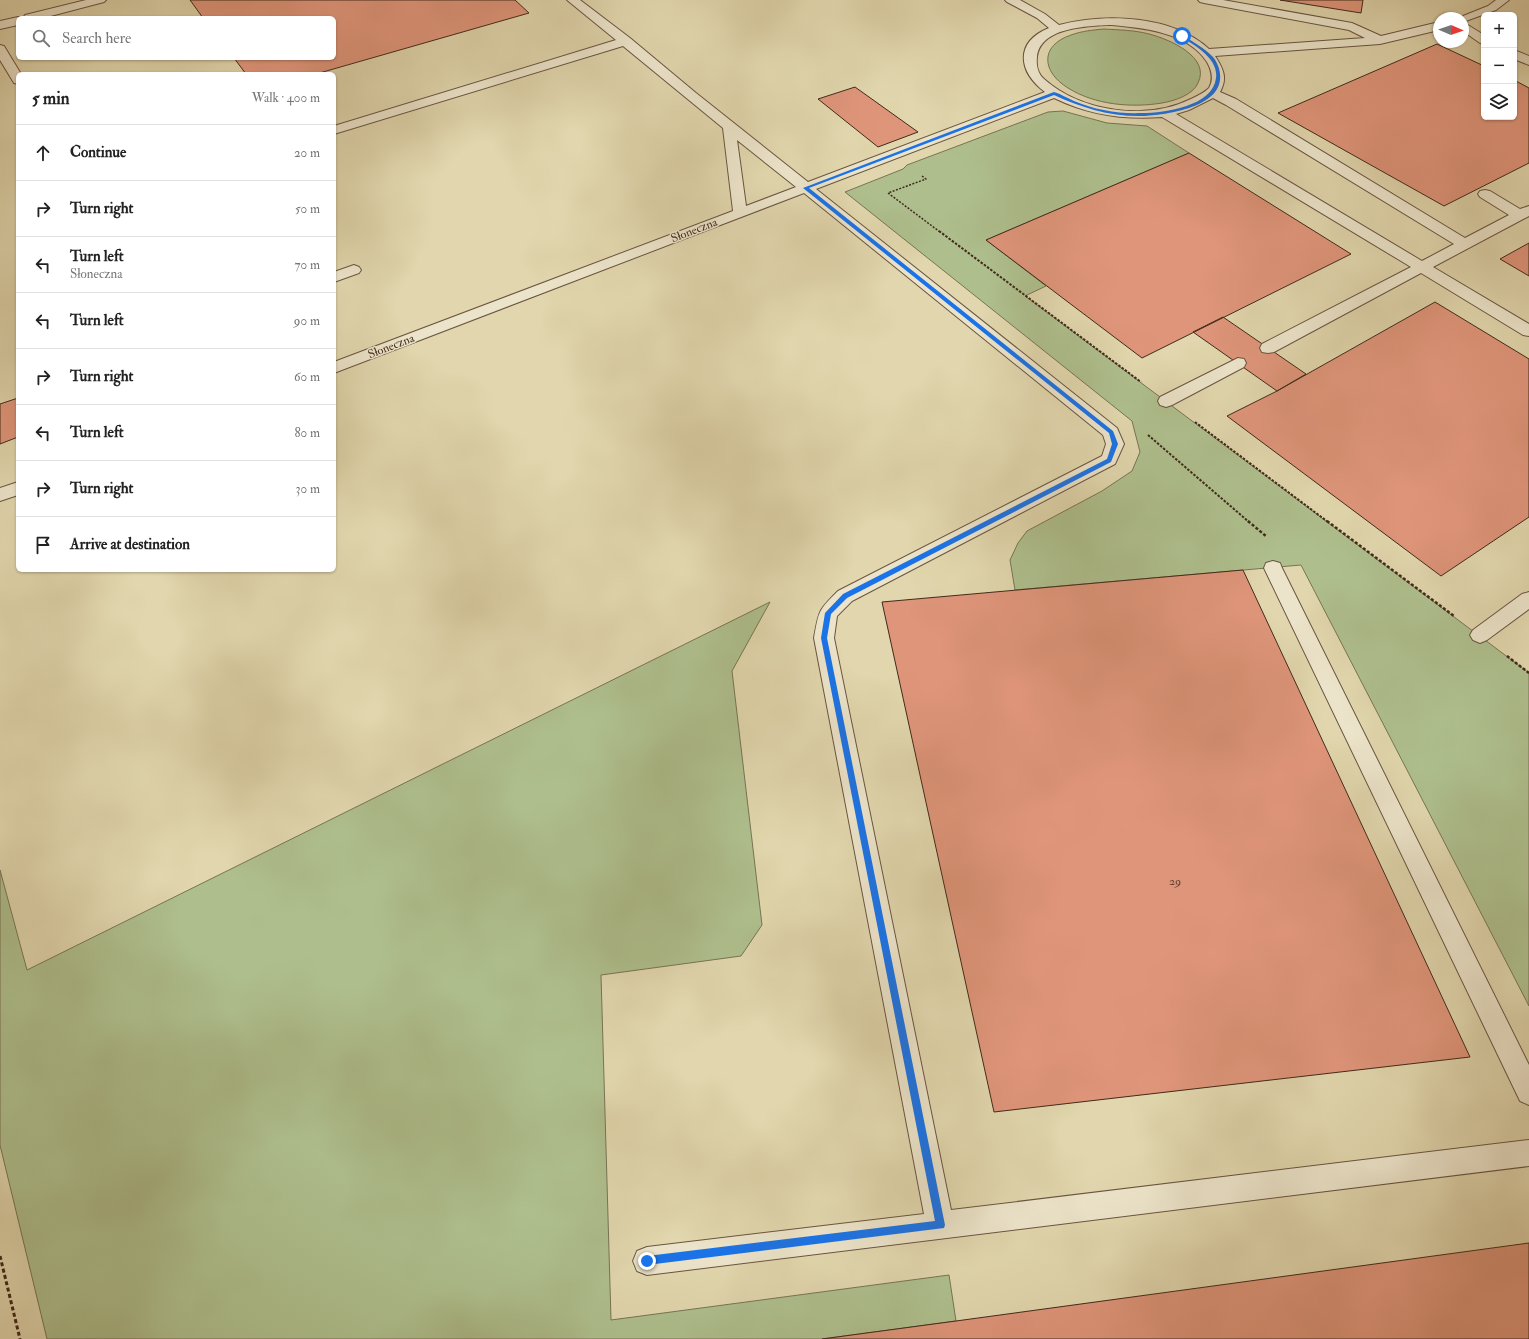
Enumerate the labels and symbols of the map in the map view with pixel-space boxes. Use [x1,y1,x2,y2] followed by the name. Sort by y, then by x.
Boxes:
[1433,12,1469,48] north arrow
[1173,27,1191,45] route start
[669,214,720,246] street label: Słoneczna
[366,330,417,362] street label: Słoneczna
[1169,874,1181,889] house number: 29
[638,1252,656,1270] route end

